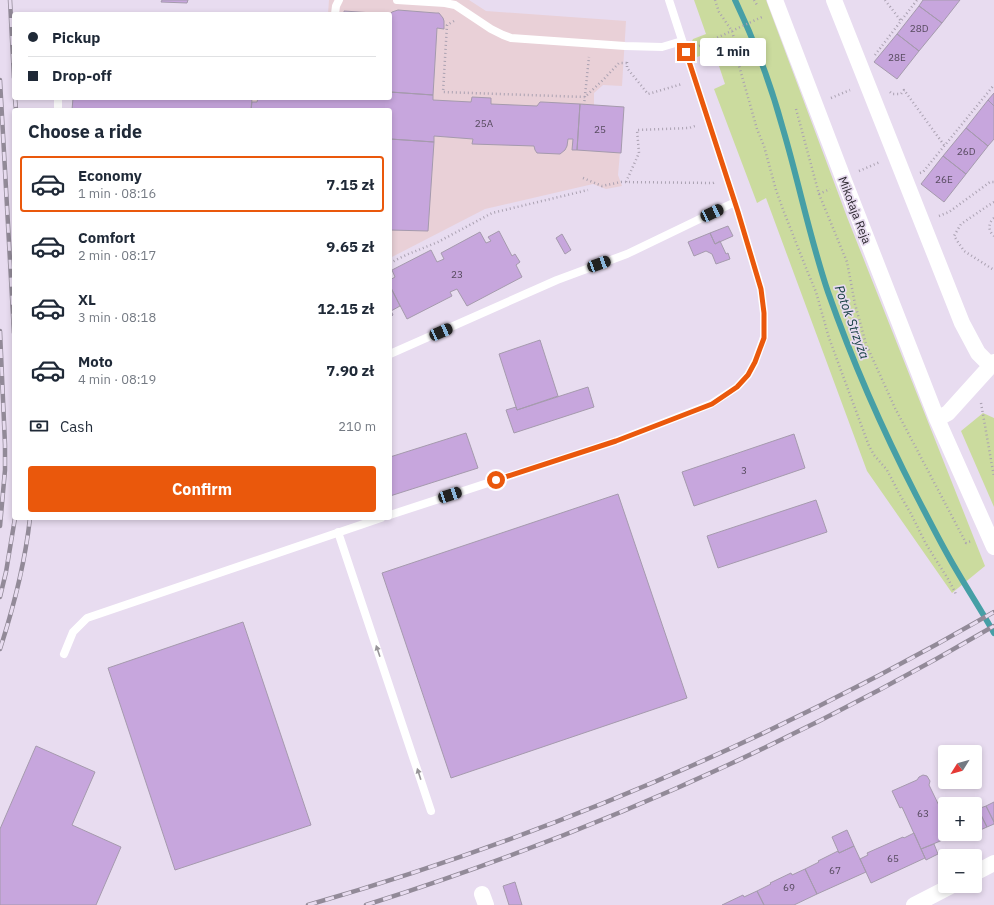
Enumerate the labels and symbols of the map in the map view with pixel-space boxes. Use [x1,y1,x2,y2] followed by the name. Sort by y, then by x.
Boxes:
[910,22,929,35] house number: 28D
[700,38,766,66] callout: 1 min
[677,43,695,61] route end
[888,51,906,64] house number: 28E
[475,117,494,130] house number: 25A
[594,123,606,136] house number: 25
[957,145,976,158] house number: 26D
[935,173,953,186] house number: 26E
[835,174,875,246] street label: Mikołaja Reja
[699,202,725,224] car
[586,254,612,274] car
[451,268,463,281] house number: 23
[831,283,873,361] water label: Potok Strzyża
[428,322,454,342] car
[741,464,747,477] house number: 3
[487,471,505,489] route start
[437,486,463,504] car
[374,645,380,657] one-way arrow
[938,745,982,789] north arrow
[416,768,422,780] one-way arrow
[917,807,929,820] house number: 63
[887,852,899,865] house number: 65
[829,864,841,877] house number: 67
[783,881,795,894] house number: 69

